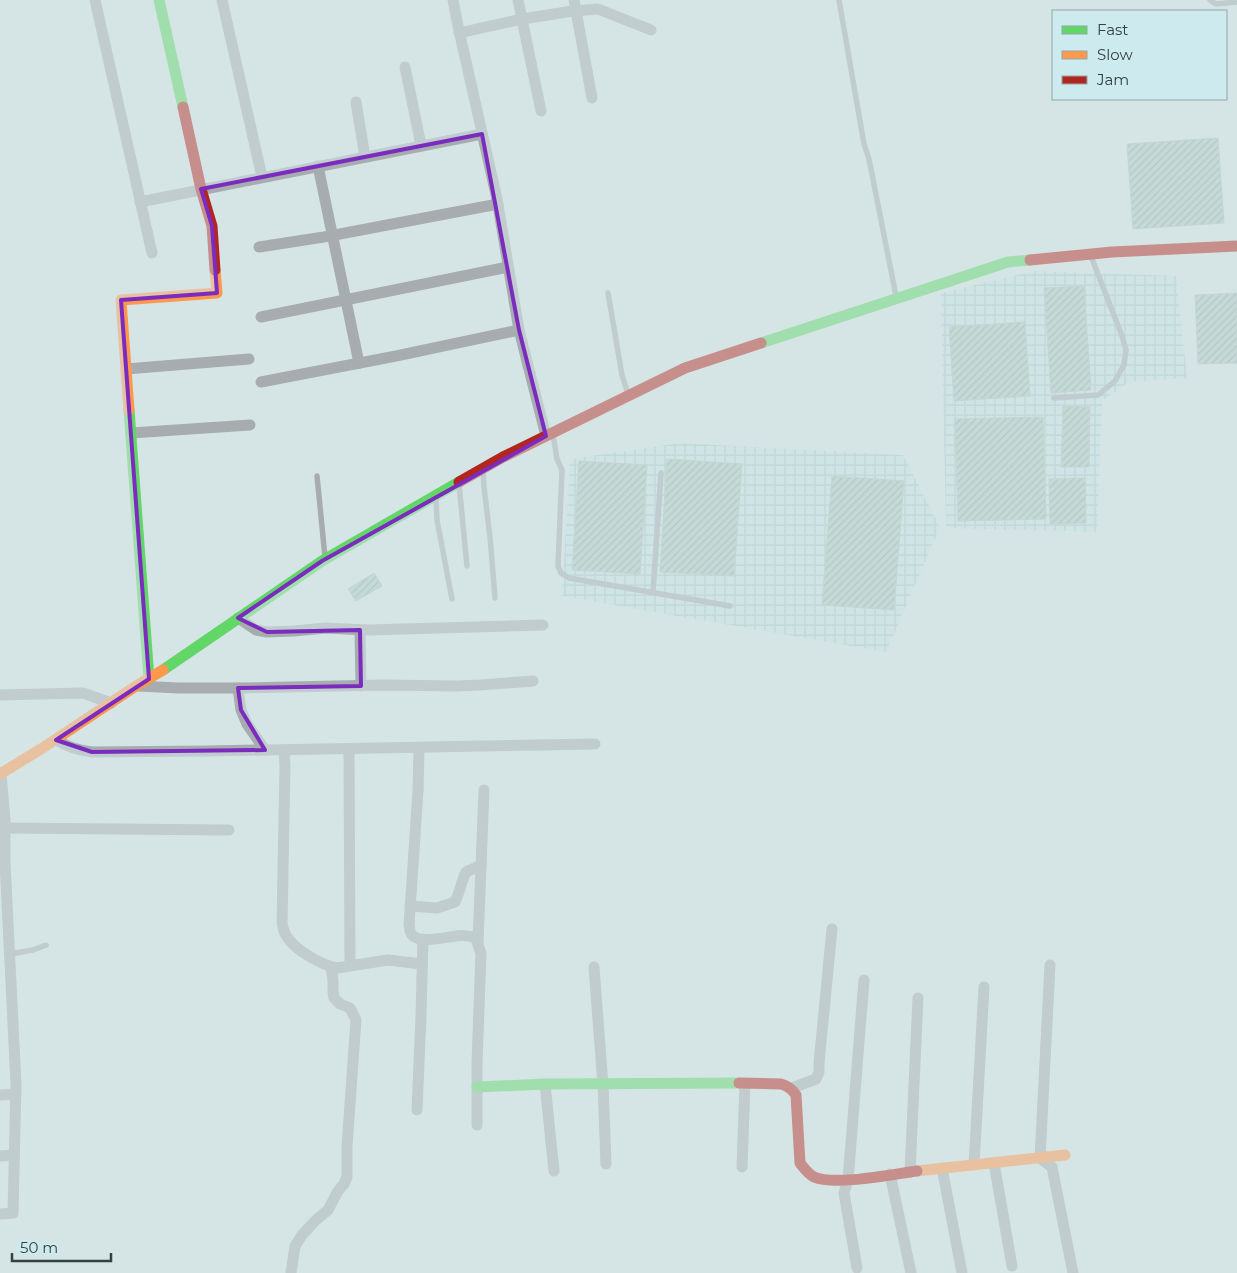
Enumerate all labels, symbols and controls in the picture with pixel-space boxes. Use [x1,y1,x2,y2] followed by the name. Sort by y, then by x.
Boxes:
[1052,10,1227,100] legend
[1097,20,1128,39] text: Fast
[1097,45,1133,64] text: Slow
[1096,70,1129,89] text: Jam
[12,1230,111,1262] scale bar
[20,1238,58,1257] text: 50 m

